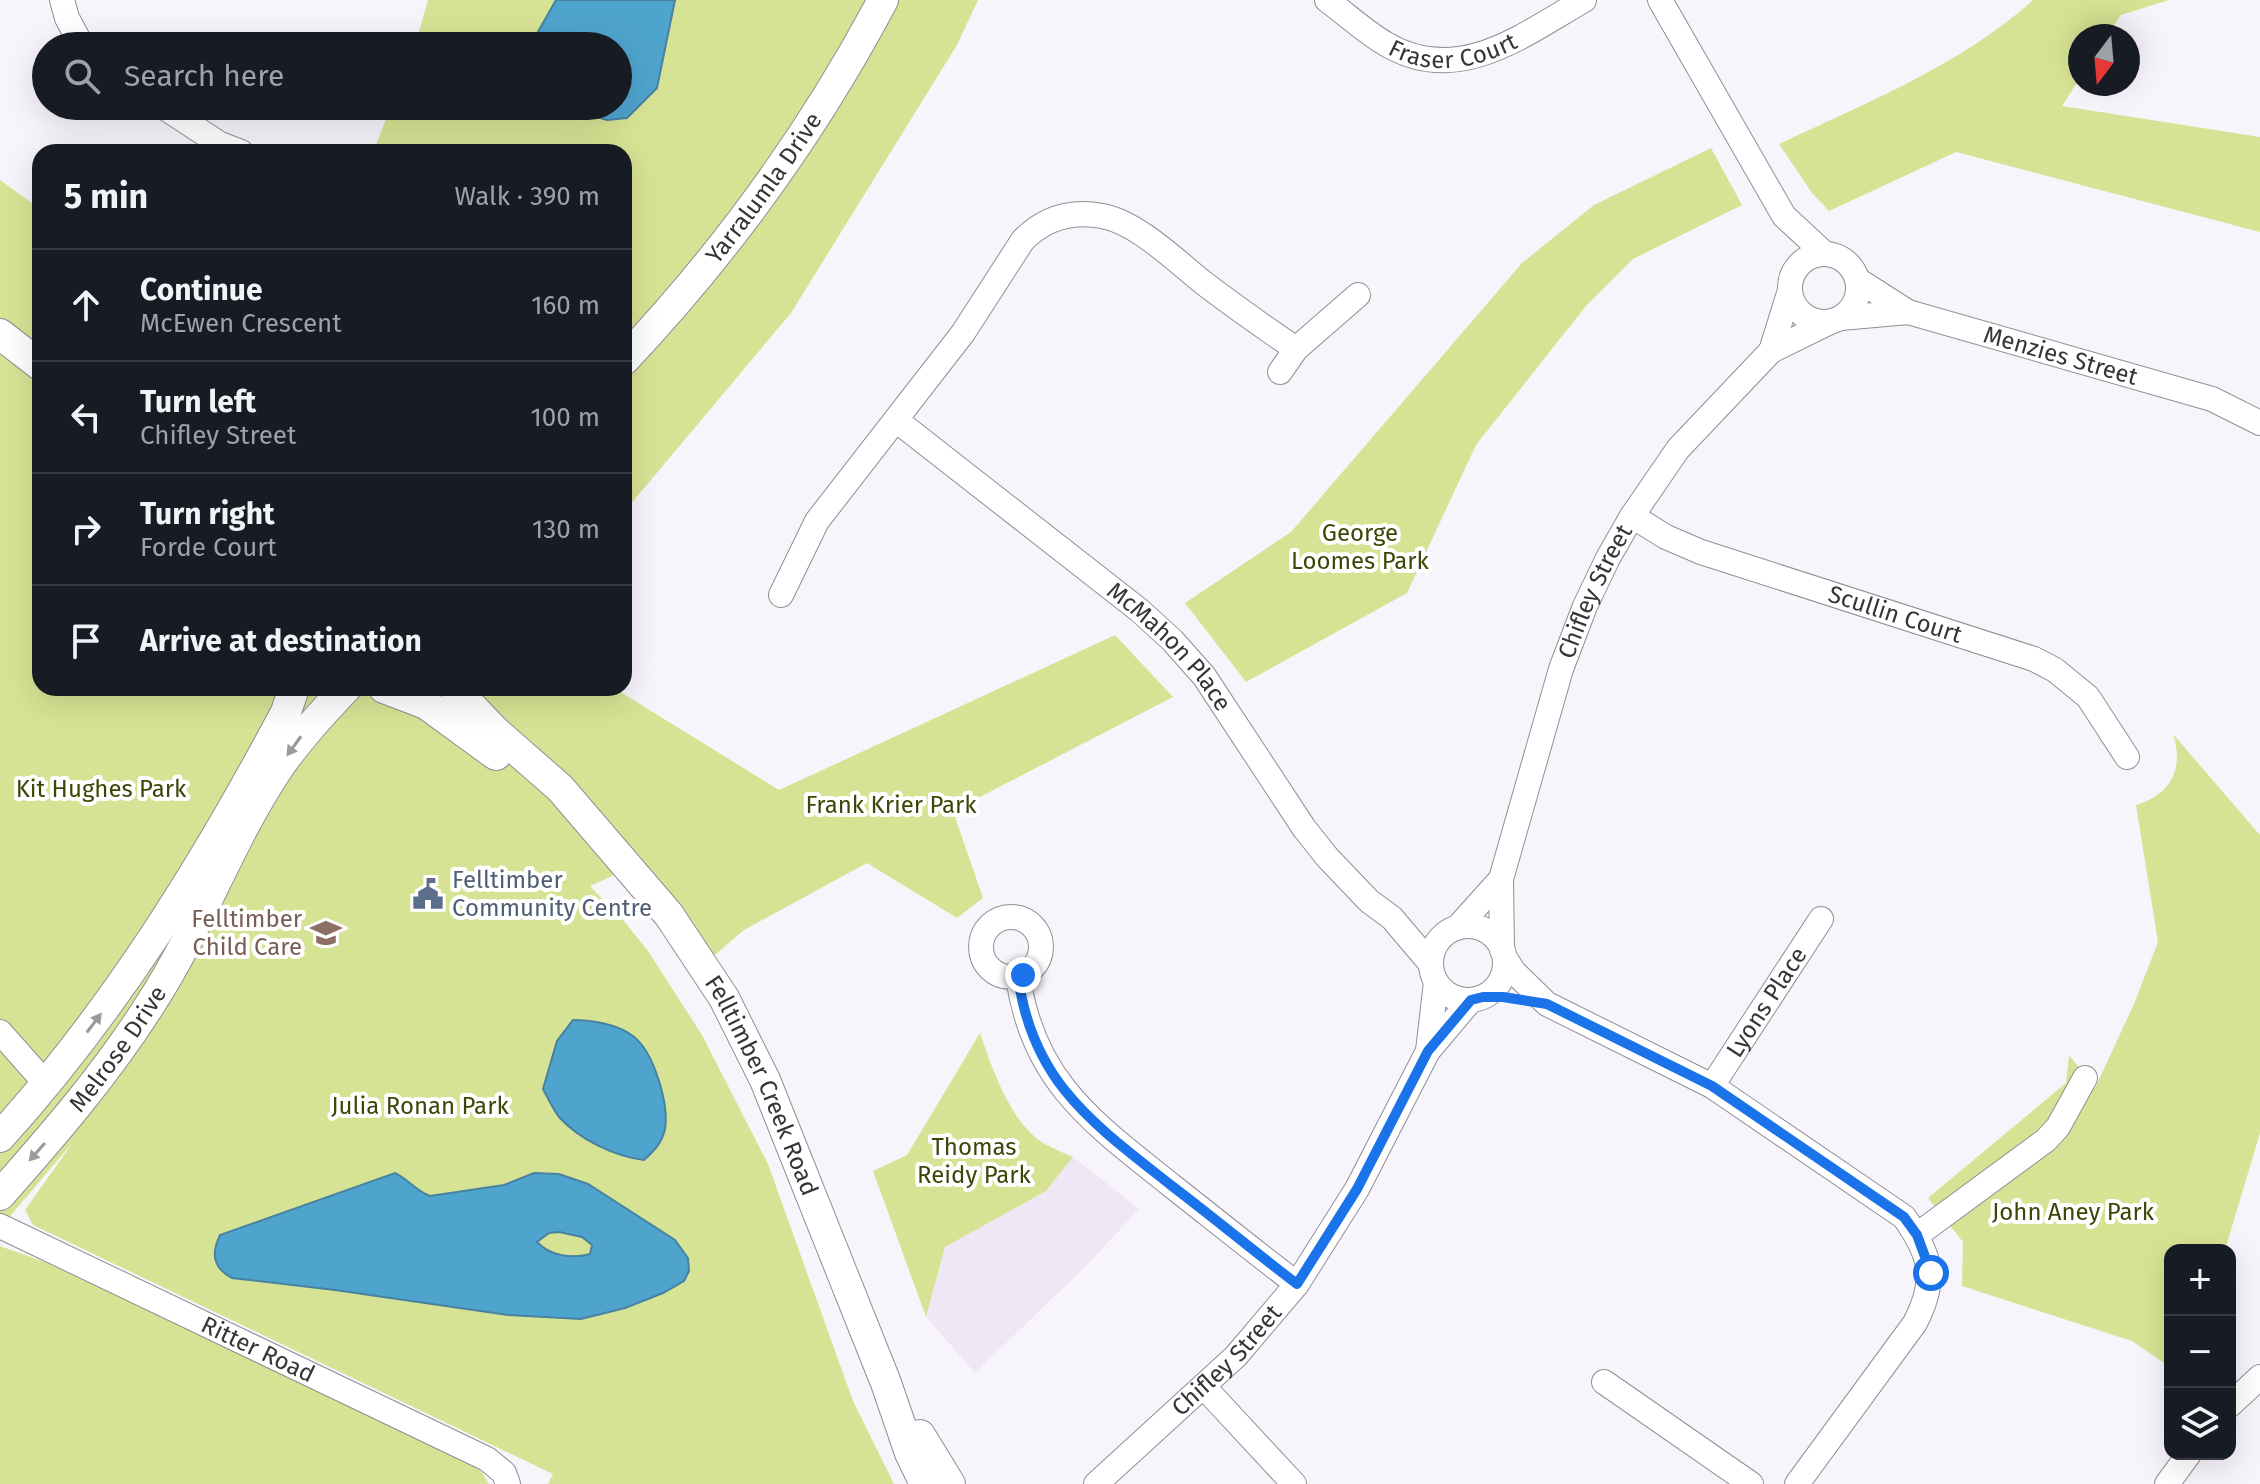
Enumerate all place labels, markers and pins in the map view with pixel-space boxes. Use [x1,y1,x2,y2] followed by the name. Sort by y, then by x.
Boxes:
[452,866,652,922] place label: Felltimber Community Centre
[411,877,445,911] public building icon: Felltimber Community Centre
[191,905,303,961] place label: Felltimber Child Care
[309,916,343,950] school or university icon: Felltimber Child Care

